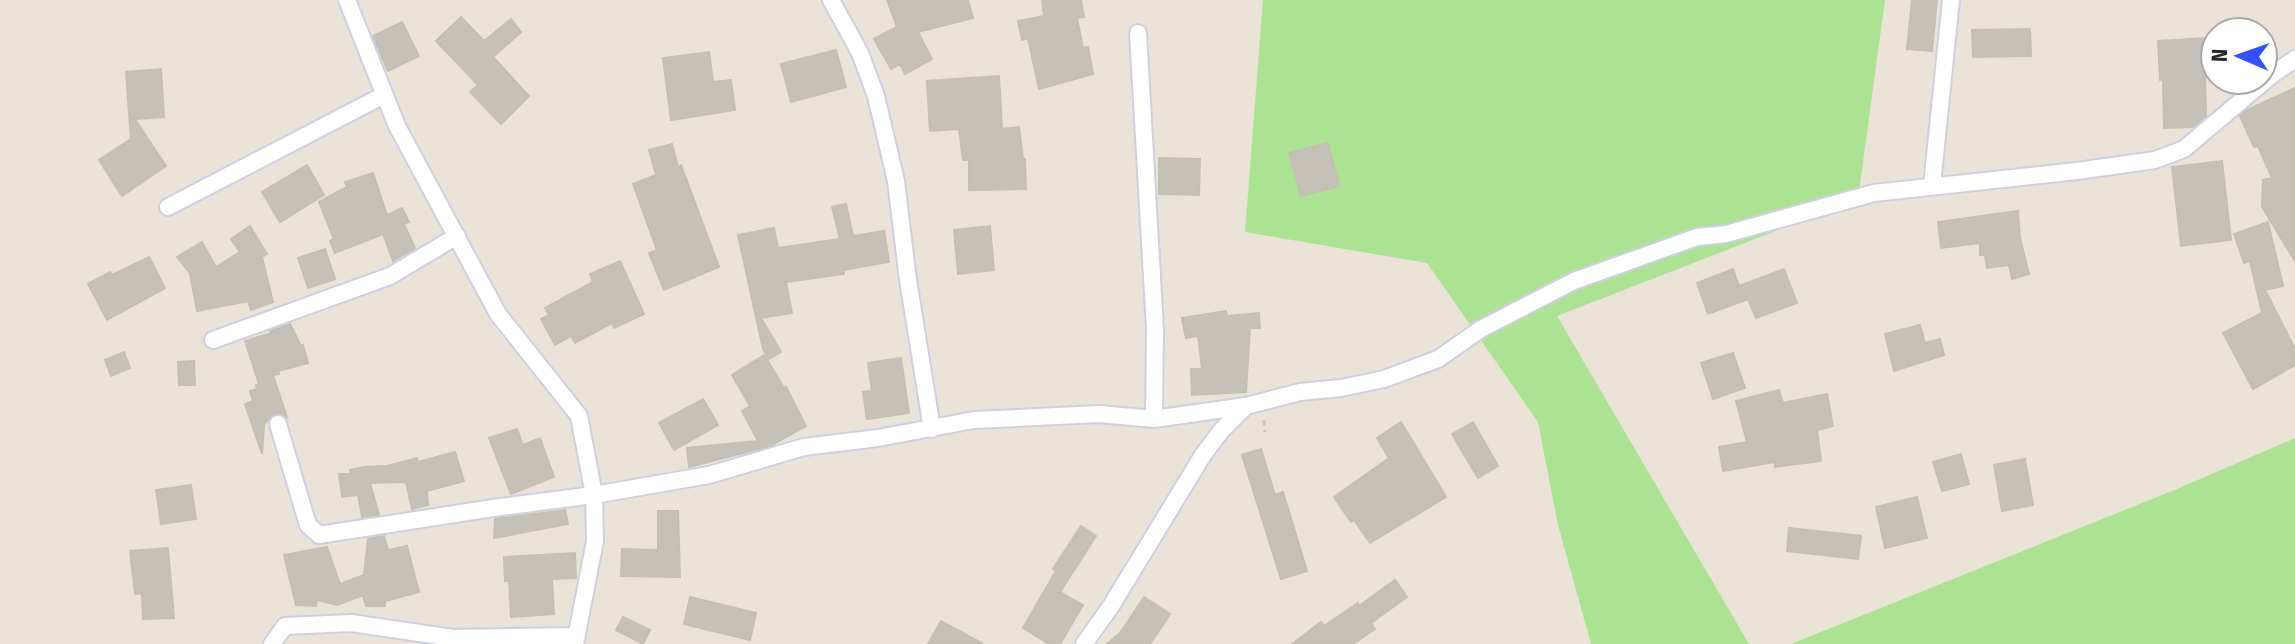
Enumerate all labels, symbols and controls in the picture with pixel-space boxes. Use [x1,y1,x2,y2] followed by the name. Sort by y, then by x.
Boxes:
[2199,16,2279,96] north arrow
[2206,48,2233,62] text: N

